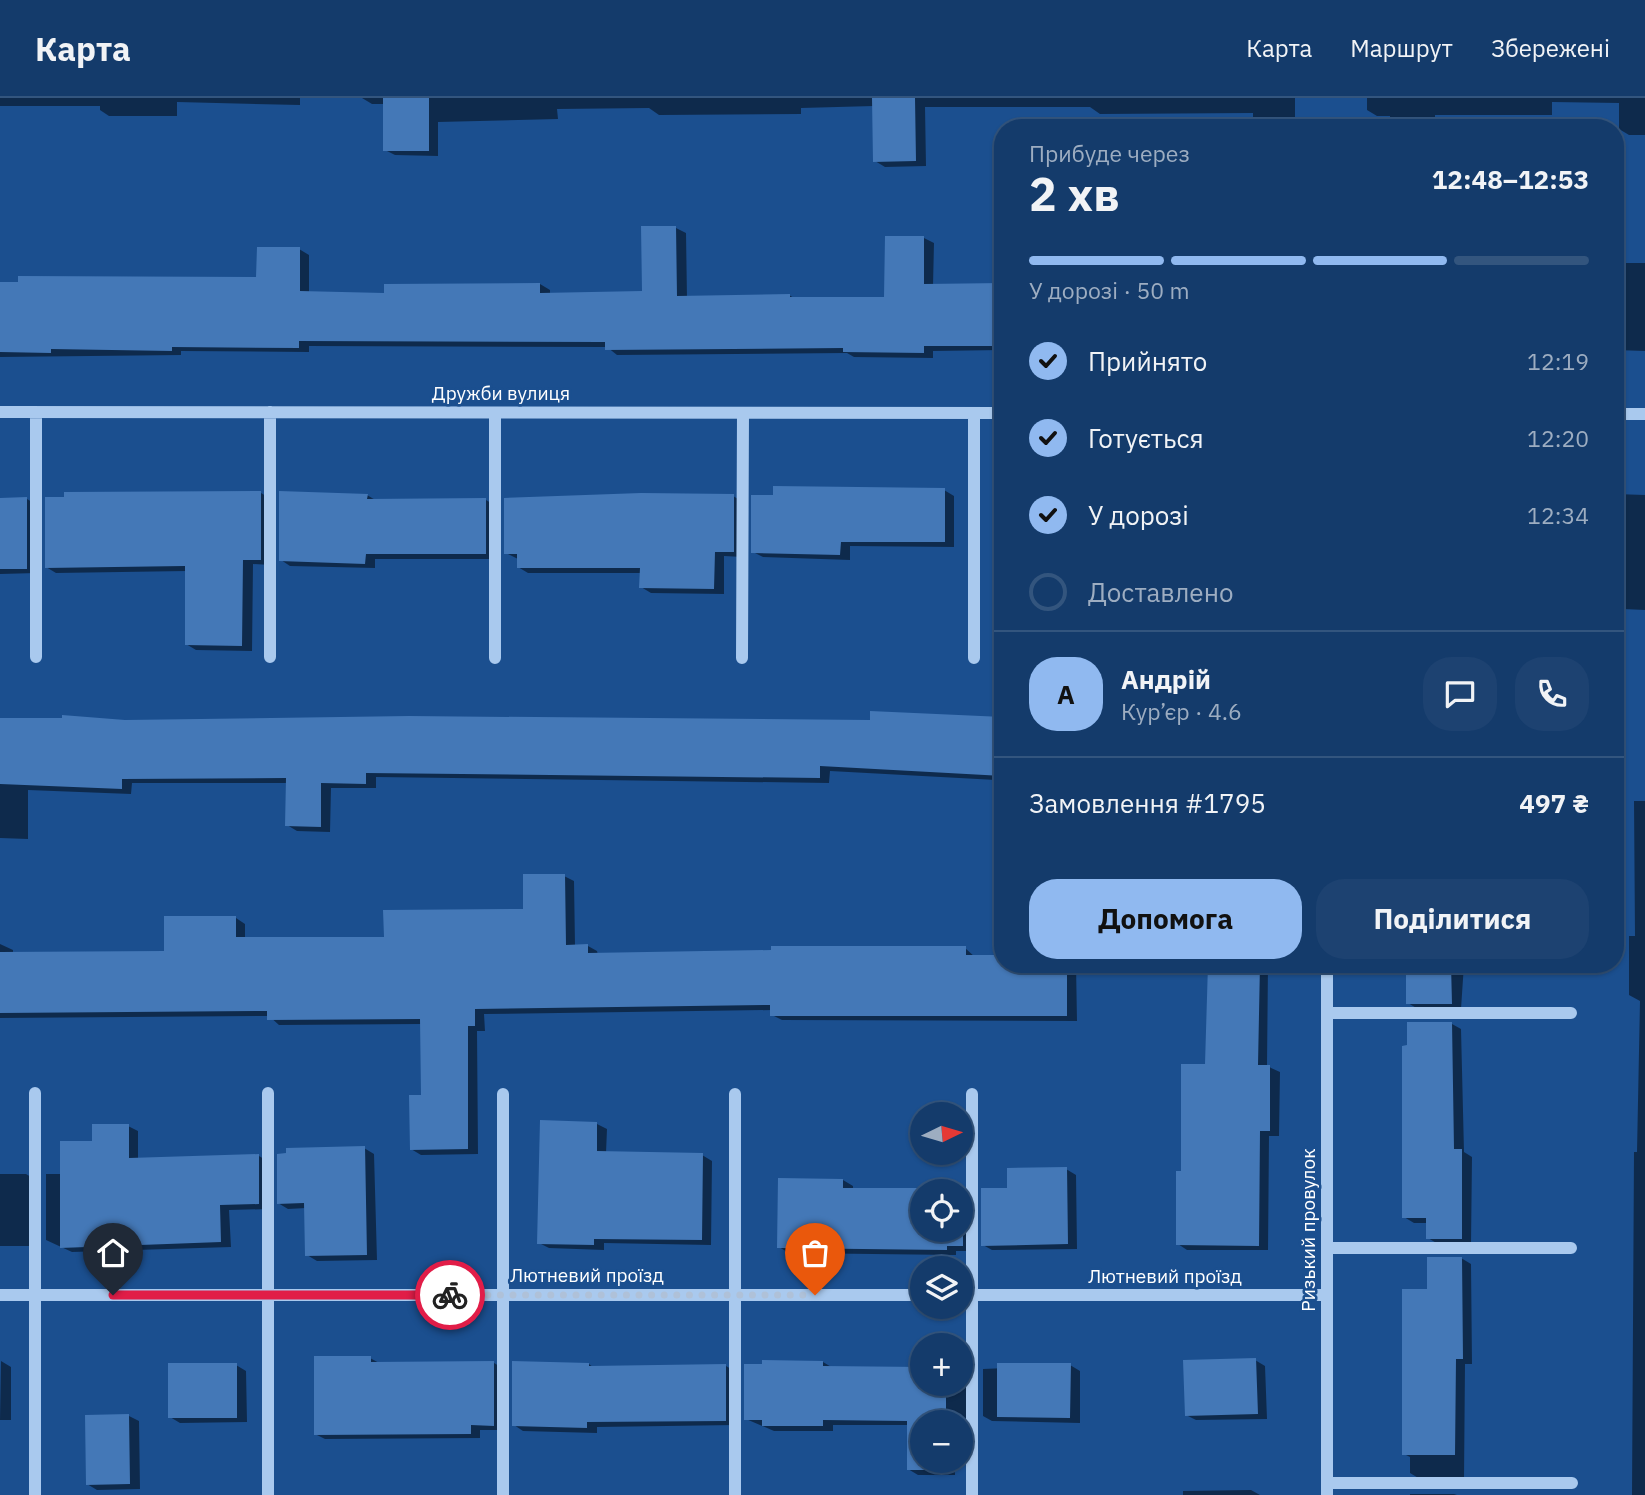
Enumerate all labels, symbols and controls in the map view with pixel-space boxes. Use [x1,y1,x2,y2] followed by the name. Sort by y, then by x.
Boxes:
[35,27,131,70] text: Карта
[1246,32,1312,64] text: Карта
[1350,32,1453,64] text: Маршрут
[1491,32,1610,64] text: Збережені
[1029,138,1190,168] text: Прибуде через
[1432,162,1589,196] text: 12:48–12:53
[1029,164,1120,224] text: 2 хв
[1029,275,1190,305] text: У дорозі · 50 m
[1029,342,1067,380] icon: check
[1088,344,1207,378] text: Прийнято
[1527,346,1589,376] text: 12:19
[432,381,570,405] street label: Дружби вулиця
[1029,419,1067,457] icon: check
[1088,421,1204,455] text: Готується
[1527,423,1589,453] text: 12:20
[1029,496,1067,534] icon: check
[1088,498,1189,532] text: У дорозі
[1527,500,1589,530] text: 12:34
[1088,575,1234,609] text: Доставлено
[1423,657,1497,731] button: chat
[1515,657,1589,731] button: phone
[1121,662,1211,696] text: Андрій
[1057,677,1075,711] text: А
[1121,696,1242,726] text: Кур’єр · 4.6
[1029,786,1266,820] text: Замовлення #1795
[1519,786,1589,820] text: 497 ₴
[1029,879,1302,959] button: Допомога
[1316,879,1589,959] button: Поділитися
[910,1102,973,1166] north arrow
[910,1102,973,1473] map controls
[1296,1148,1320,1312] street label: Ризький провулок
[910,1179,973,1242] button: locate
[83,1223,143,1295] pin
[785,1223,845,1295] pin
[94,1234,132,1272] icon: home
[796,1234,834,1272] icon: bag
[910,1256,973,1319] button: layers
[415,1260,485,1330] courier
[510,1263,664,1287] street label: Лютневий проїзд
[1088,1264,1242,1288] street label: Лютневий проїзд
[431,1276,469,1314] icon: bike
[910,1333,973,1396] button: +
[910,1410,973,1473] button: −

